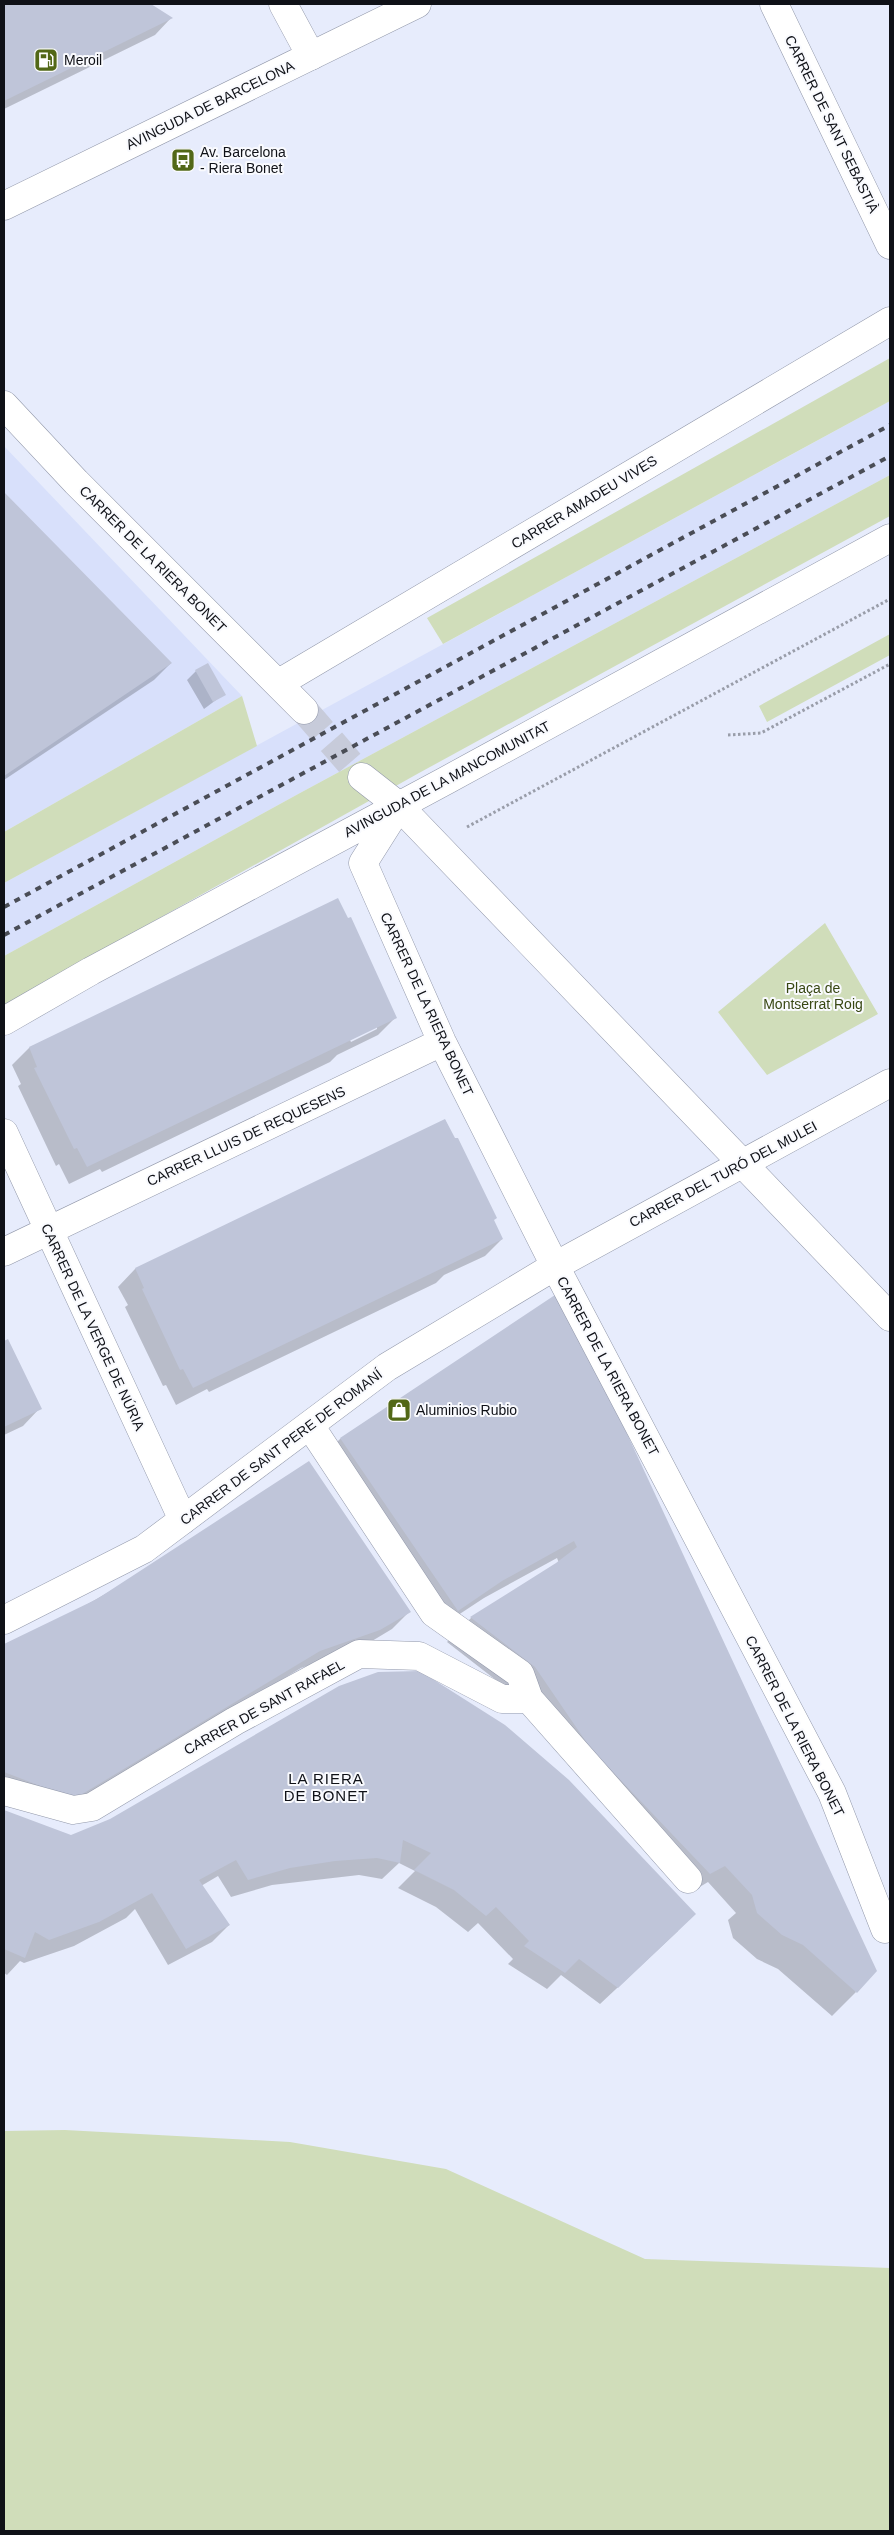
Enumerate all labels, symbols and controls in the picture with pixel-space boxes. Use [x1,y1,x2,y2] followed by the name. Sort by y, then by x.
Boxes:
[782,33,882,216] street label: CARRER DE SANT SEBASTIÀ
[33,47,59,73] fuel station icon: Meroil
[64,52,102,68] place label: Meroil
[123,57,297,153] street label: AVINGUDA DE BARCELONA
[200,144,286,176] place label: Av. Barcelona - Riera Bonet
[170,147,196,173] bus stop icon: Av. Barcelona - Riera Bonet
[508,452,660,552] street label: CARRER AMADEU VIVES
[76,482,230,636] street label: CARRER DE LA RIERA BONET
[341,717,553,840] street label: AVINGUDA DE LA MANCOMUNITAT
[377,910,477,1099] street label: CARRER DE LA RIERA BONET
[763,980,863,1012] park label: Plaça de Montserrat Roig
[144,1083,348,1189] street label: CARRER LLUIS DE REQUESENS
[626,1118,820,1230] street label: CARRER DEL TURÓ DEL MULEI
[38,1221,148,1434] street label: CARRER DE LA VERGE DE NÚRIA
[554,1274,662,1459] street label: CARRER DE LA RIERA BONET
[177,1366,385,1528] street label: CARRER DE SANT PERE DE ROMANÍ
[386,1397,412,1423] shop icon: Aluminios Rubio
[416,1402,517,1418] place label: Aluminios Rubio
[742,1633,848,1819] street label: CARRER DE LA RIERA BONET
[181,1656,347,1758] street label: CARRER DE SANT RAFAEL
[284,1770,368,1804] district label: LA RIERA DE BONET

